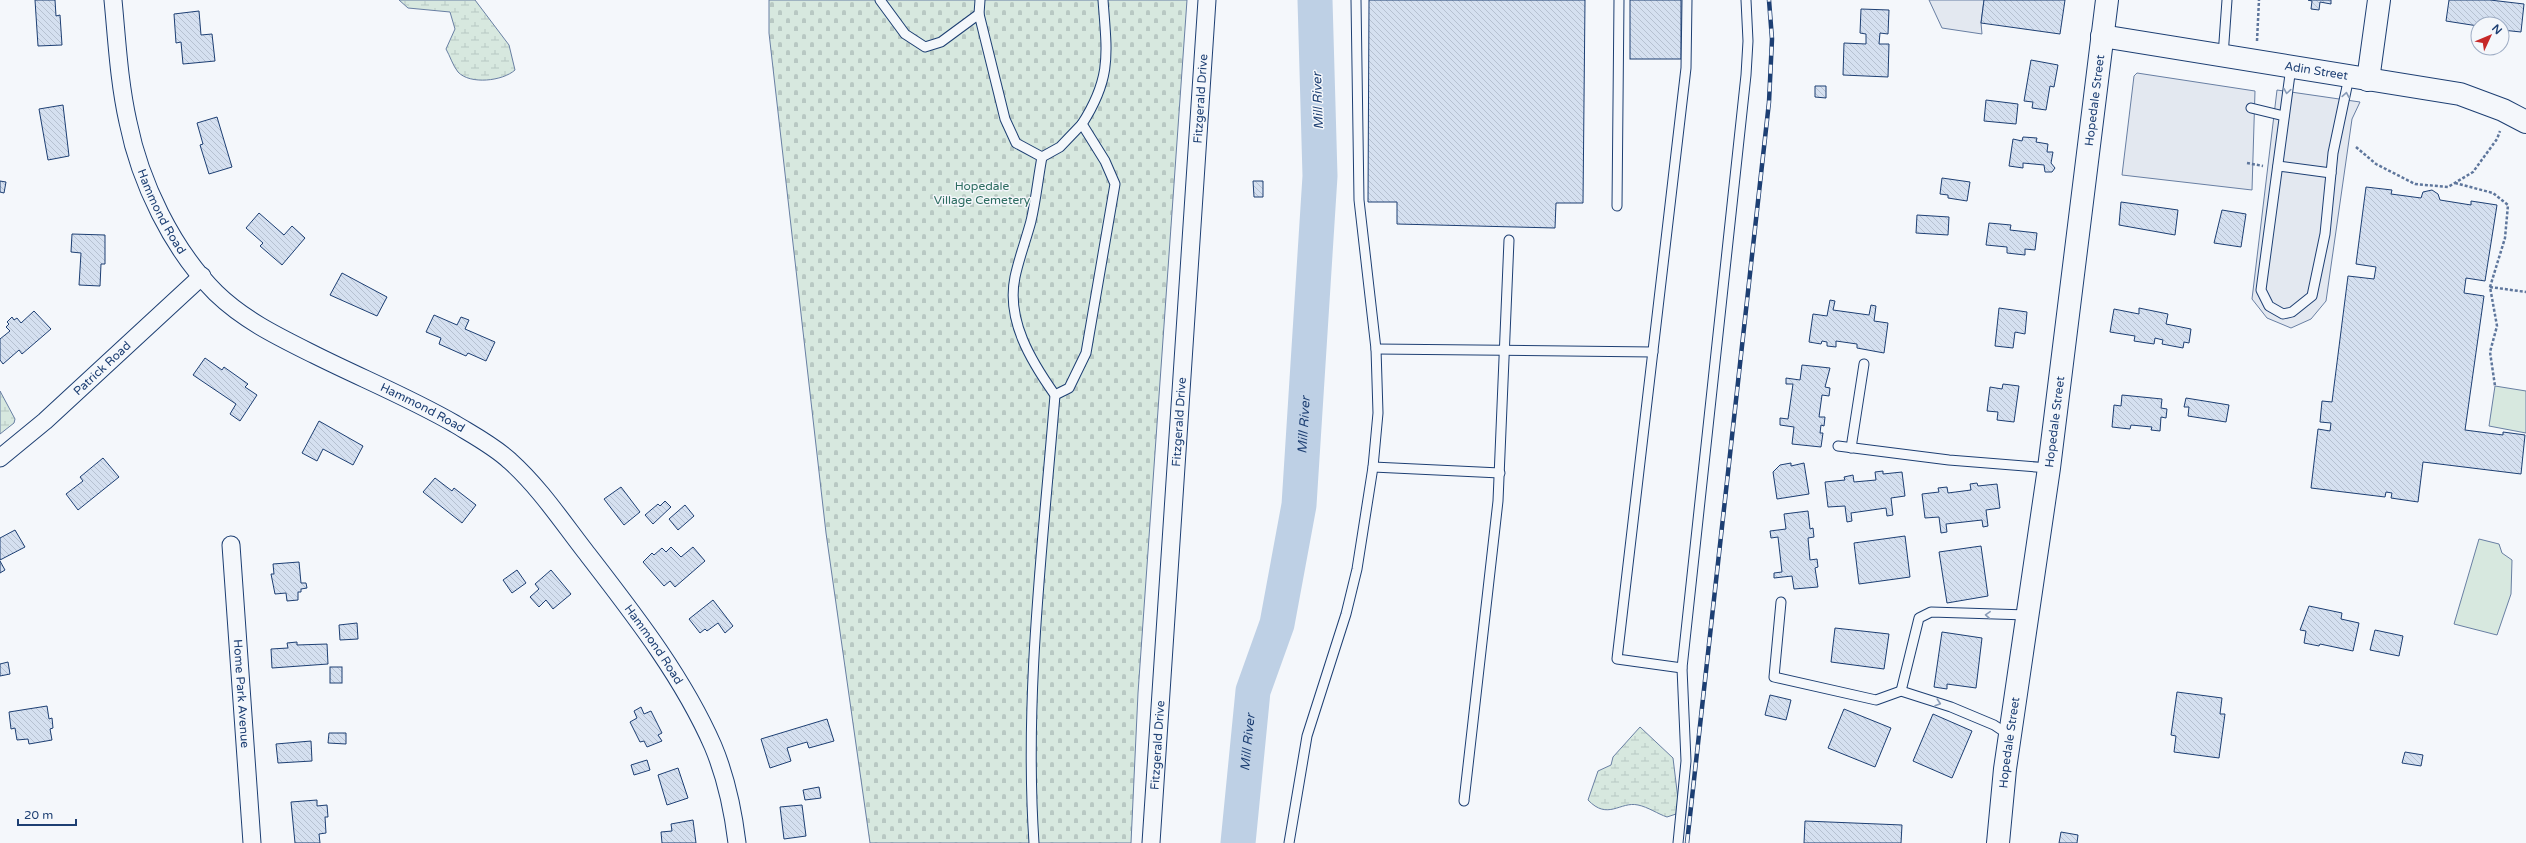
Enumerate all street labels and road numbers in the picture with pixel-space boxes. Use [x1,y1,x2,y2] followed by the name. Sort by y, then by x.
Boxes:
[1190,53,1210,144] street label: Fitzgerald Drive
[2082,53,2107,147] street label: Hopedale Street
[2283,59,2349,83] street label: Adin Street
[135,167,189,257] street label: Hammond Road
[71,338,134,398] street label: Patrick Road
[2042,375,2067,468] street label: Hopedale Street
[1169,376,1189,467] street label: Fitzgerald Drive
[378,380,467,435] street label: Hammond Road
[622,602,686,687] street label: Hammond Road
[231,639,252,749] street label: Home Park Avenue
[1996,696,2023,789] street label: Hopedale Street
[1148,700,1167,790] street label: Fitzgerald Drive

